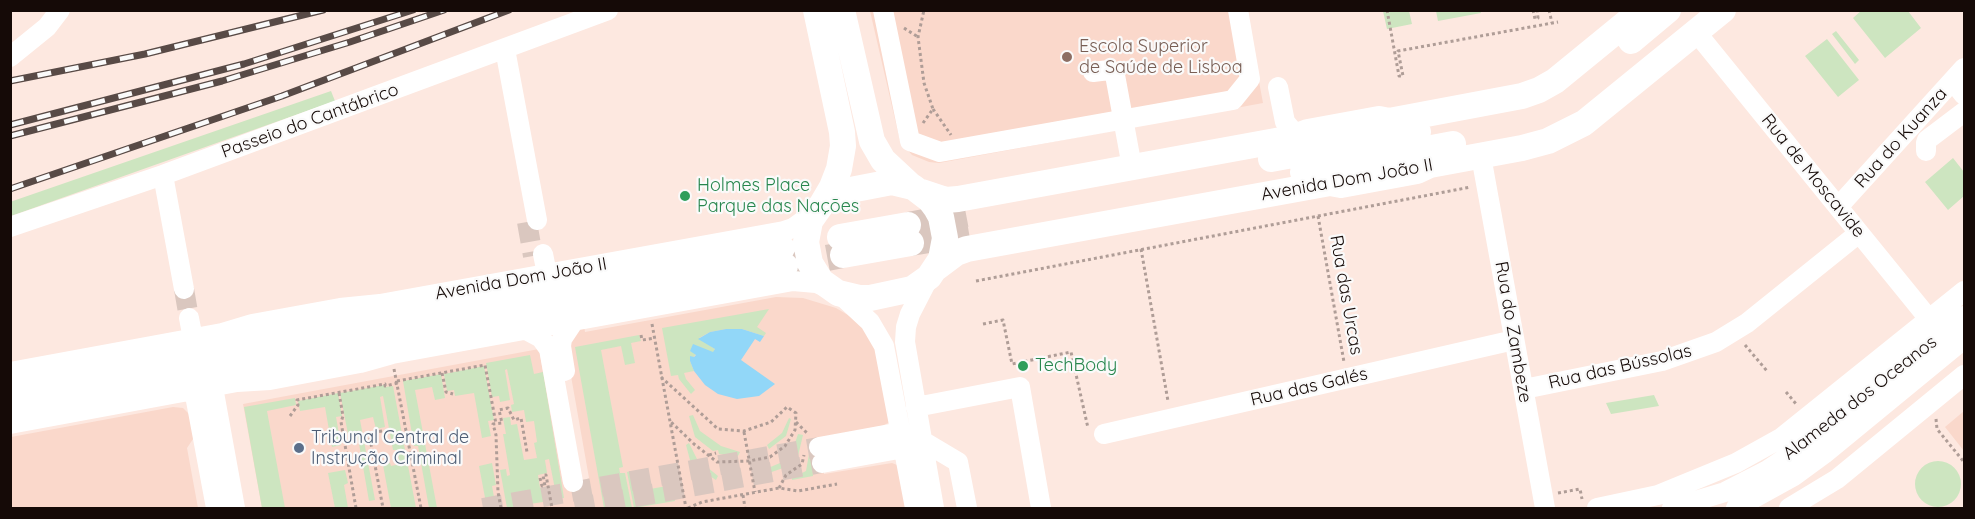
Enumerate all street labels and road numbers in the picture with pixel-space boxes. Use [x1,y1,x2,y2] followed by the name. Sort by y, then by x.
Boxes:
[218,79,402,163] street label: Passeio do Cantábrico
[1850,83,1952,193] street label: Rua do Kuanza
[1757,110,1869,242] street label: Rua de Moscavide
[1260,154,1434,206] street label: Avenida Dom João II
[1325,233,1367,357] street label: Rua das Urcas
[434,253,608,305] street label: Avenida Dom João II
[1490,260,1536,404] street label: Rua do Zambeze
[1779,331,1941,465] street label: Alameda dos Oceanos
[1546,340,1694,394] street label: Rua das Bússolas
[1248,363,1370,411] street label: Rua das Galés

